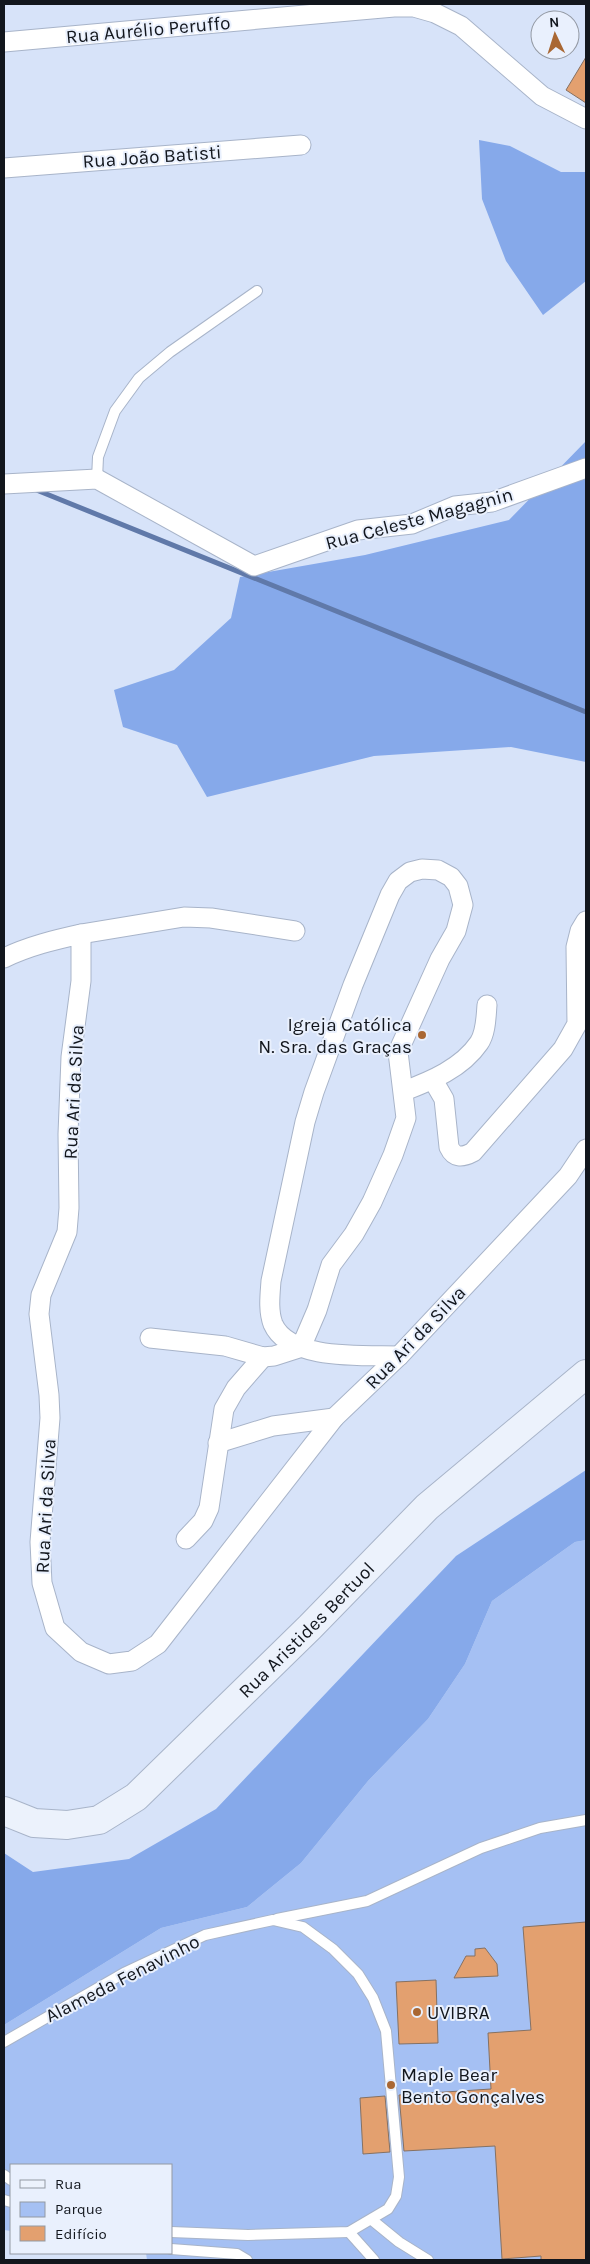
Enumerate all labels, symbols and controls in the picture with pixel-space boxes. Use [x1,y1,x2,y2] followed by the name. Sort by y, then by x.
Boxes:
[530,10,580,60] north arrow
[65,12,231,48] street label: Rua Aurélio Peruffo
[549,14,560,31] text: N
[82,141,222,173] street label: Rua João Batisti
[323,483,515,555] street label: Rua Celeste Magagnin
[258,1014,412,1058] place label: Igreja Católica N. Sra. das Graças
[59,1024,89,1160] street label: Rua Ari da Silva
[416,1029,428,1041] marker: Igreja Católica N. Sra. das Graças
[361,1282,470,1394] street label: Rua Ari da Silva
[31,1438,61,1574] street label: Rua Ari da Silva
[234,1558,379,1703] street label: Rua Aristides Bertuol
[42,1930,203,2027] street label: Alameda Fenavinho
[427,2002,490,2024] place label: UVIBRA
[411,2006,423,2018] marker: UVIBRA
[401,2064,545,2108] place label: Maple Bear Bento Gonçalves
[385,2079,397,2091] marker: Maple Bear Bento Gonçalves
[10,2164,172,2254] legend
[55,2175,82,2193] text: Rua
[55,2200,103,2218] text: Parque
[55,2225,107,2243] text: Edifício

